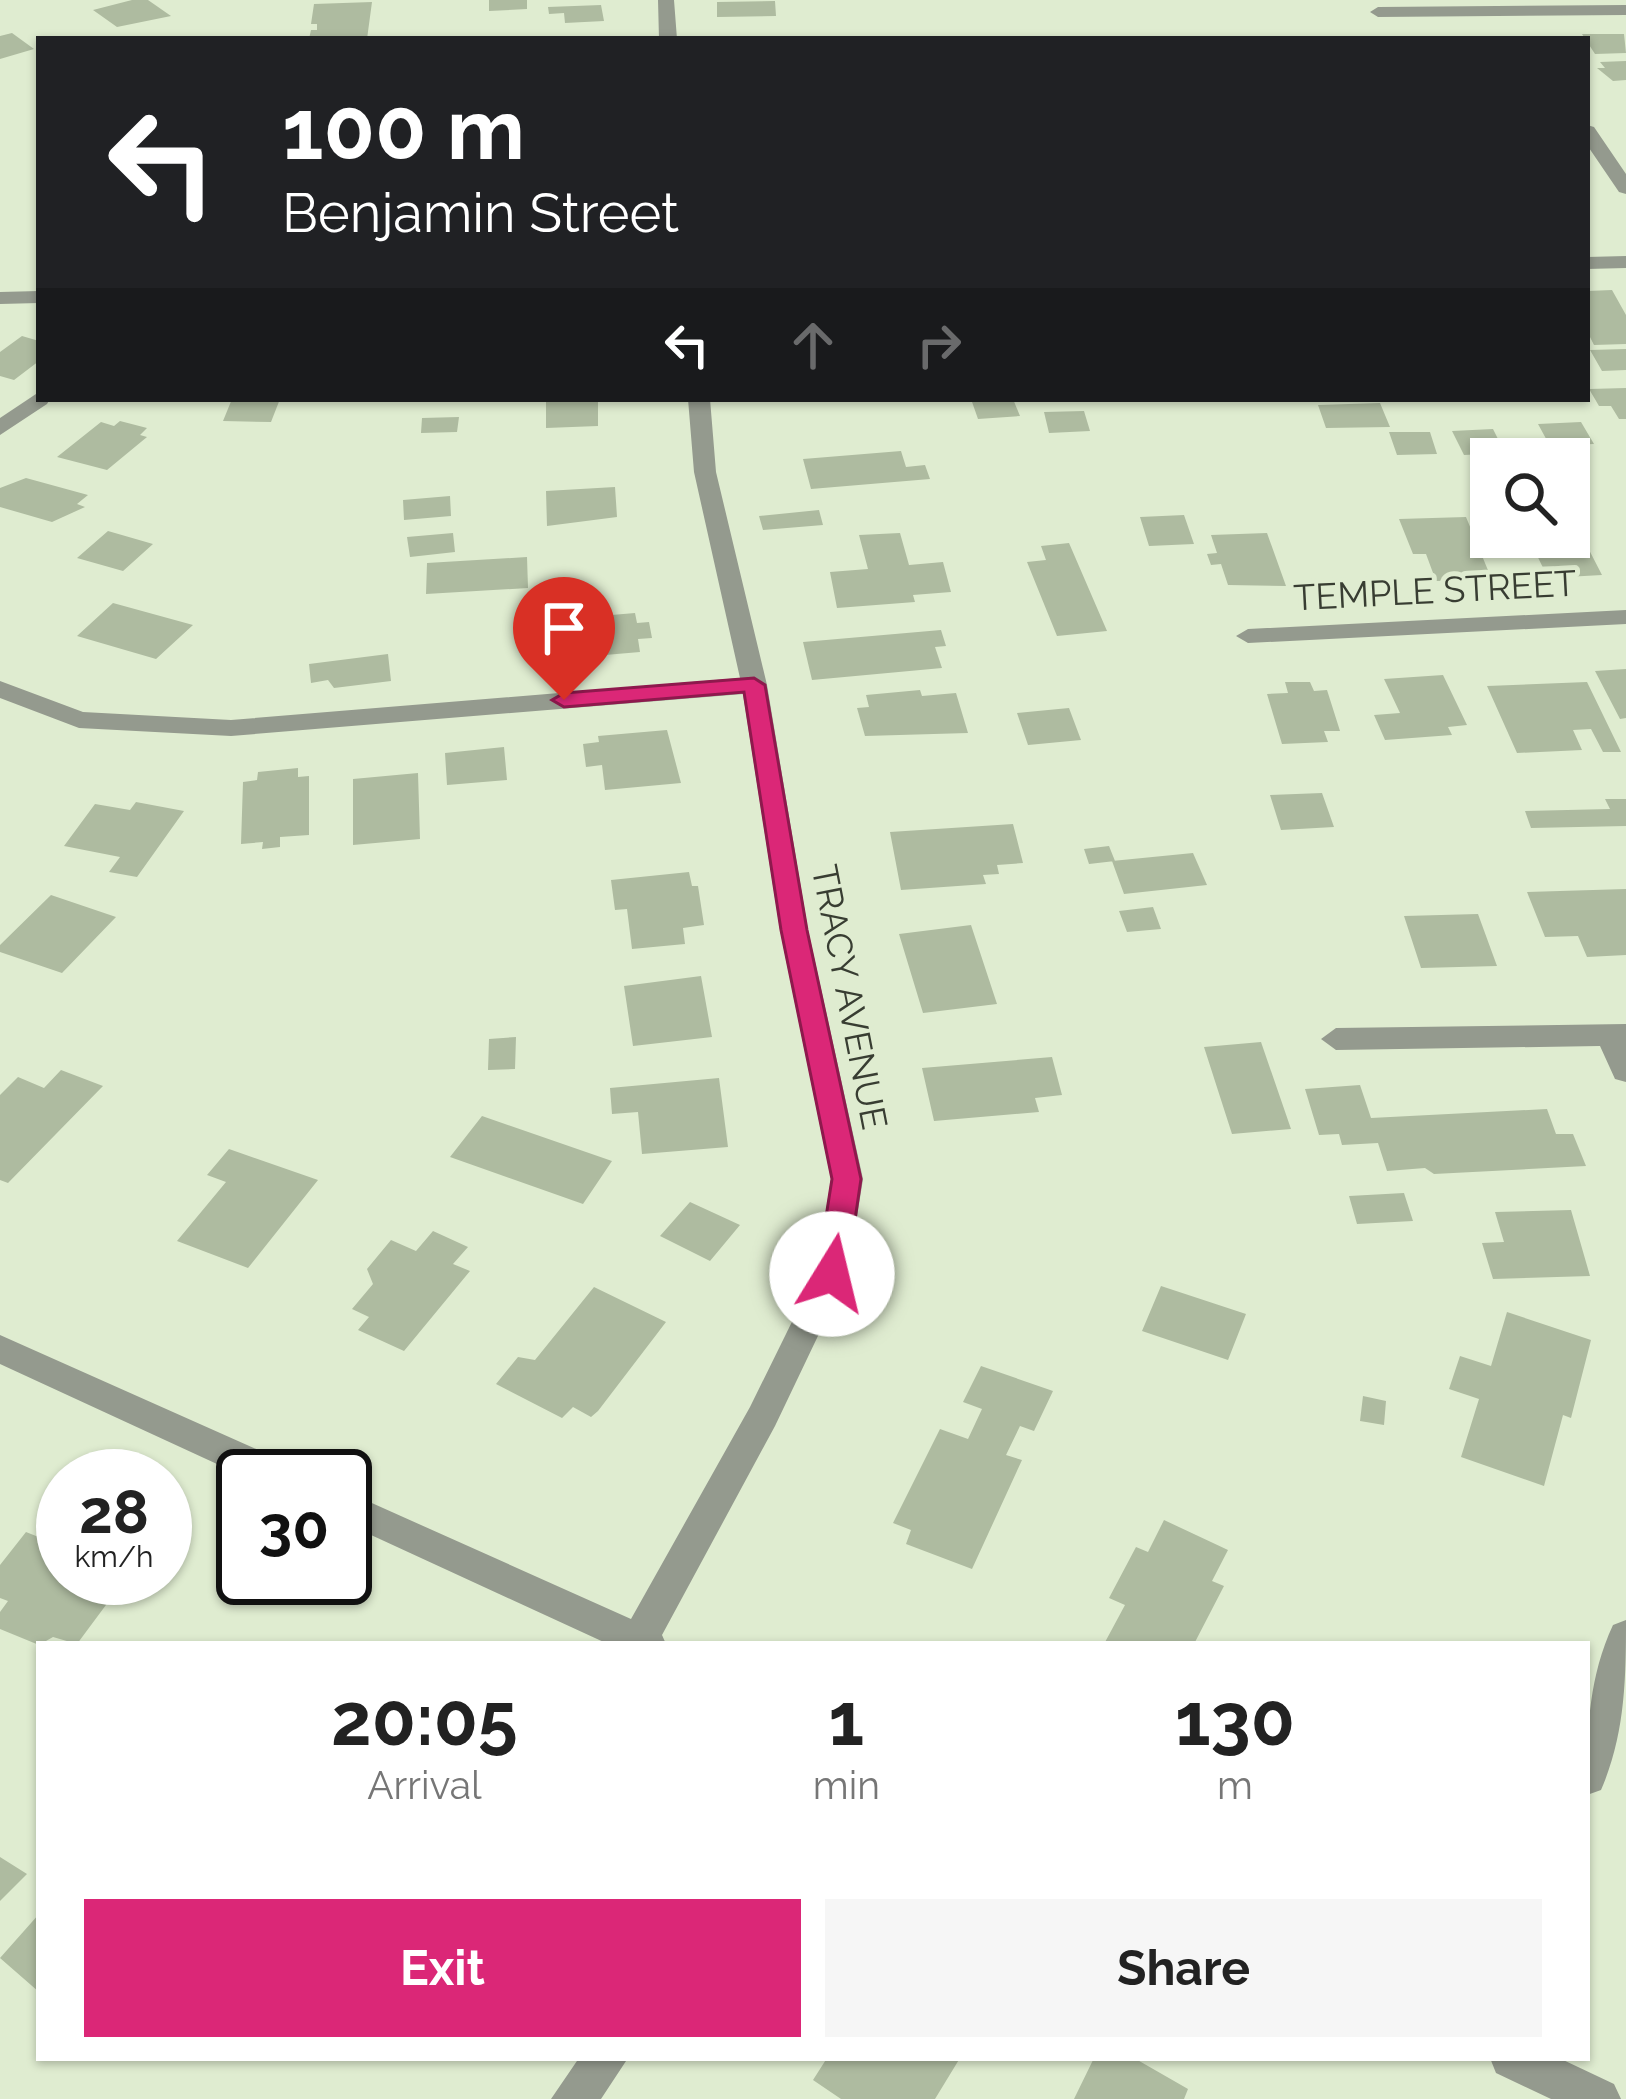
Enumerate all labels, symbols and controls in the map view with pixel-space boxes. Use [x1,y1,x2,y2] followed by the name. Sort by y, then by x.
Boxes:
[282,80,525,179] text: 100 m
[84,84,240,240] icon: left
[282,181,679,245] text: Benjamin Street
[654,312,720,378] icon: left
[780,312,846,378] icon: ahead
[906,312,972,378] icon: right
[1470,438,1590,558] map controls
[1470,438,1590,558] button: search
[1293,562,1577,618] street label: TEMPLE STREET
[513,577,615,700] pin
[531,595,597,661] icon: arrive
[804,861,896,1133] street label: TRACY AVENUE
[769,1211,895,1337] position arrow
[216,1449,372,1605] speed limit sign: 30
[79,1477,149,1547] text: 28
[74,1539,154,1574] text: km/h
[331,1677,518,1762] text: 20:05
[829,1677,864,1762] text: 1
[1175,1677,1295,1762] text: 130
[367,1762,482,1808] text: Arrival
[813,1762,880,1808] text: min
[1217,1762,1253,1808] text: m
[84,1899,801,2037] button: Exit
[825,1899,1542,2037] button: Share

